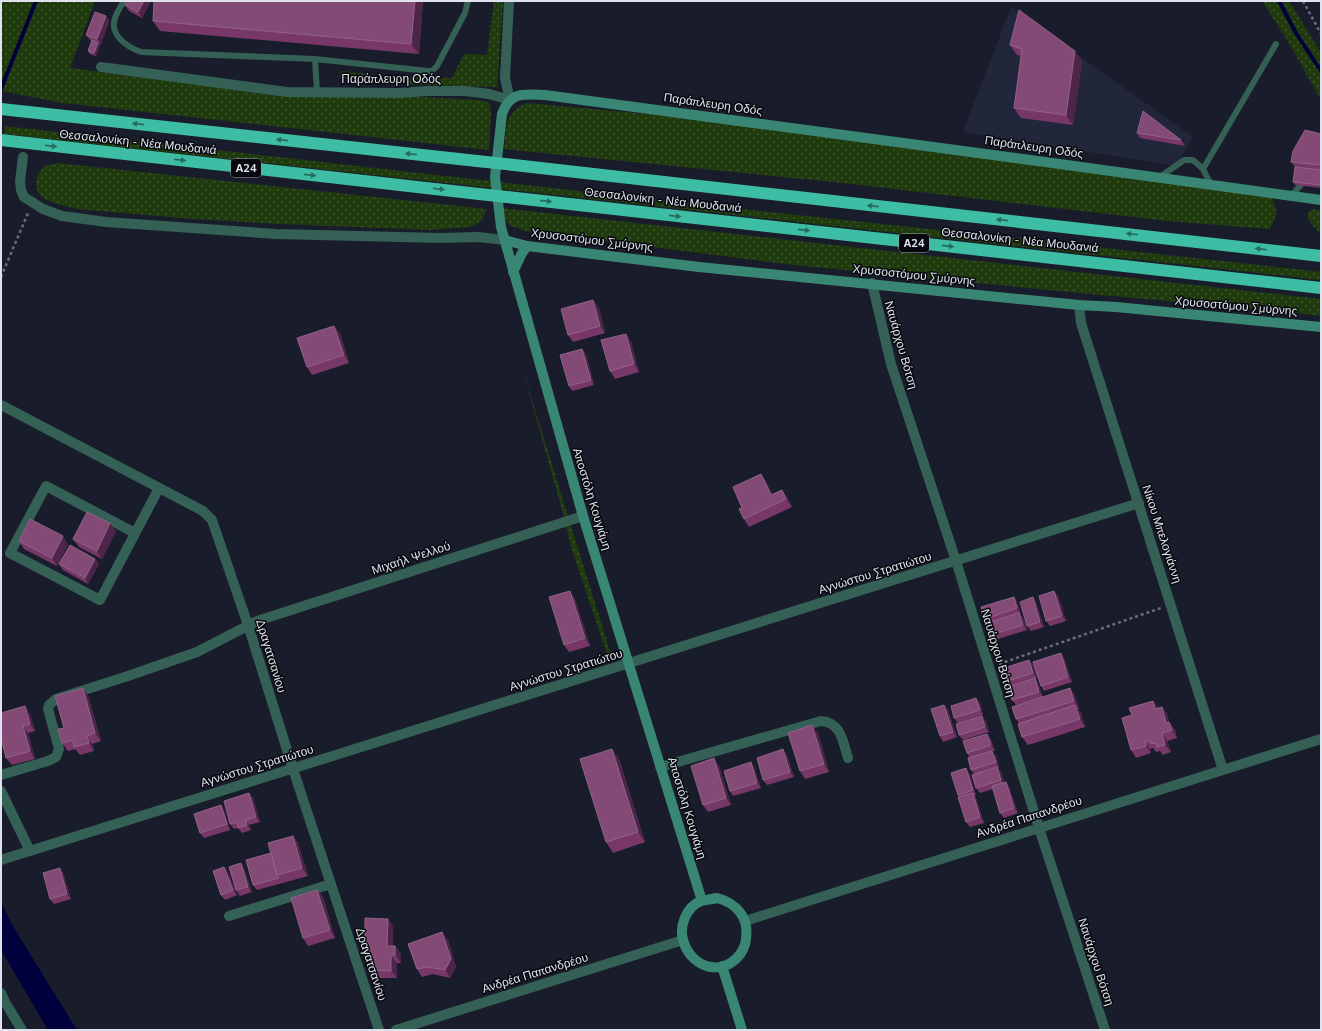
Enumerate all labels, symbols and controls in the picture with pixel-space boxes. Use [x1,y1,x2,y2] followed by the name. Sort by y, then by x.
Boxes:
[341,71,441,87] street label: Παράπλευρη Οδός
[663,89,764,119] street label: Παράπλευρη Οδός
[132,121,144,127] one-way arrow
[59,126,217,158] street label: Θεσσαλονίκη - Νέα Μουδανιά
[984,132,1085,162] street label: Παράπλευρη Οδός
[276,137,288,143] one-way arrow
[45,143,57,149] one-way arrow
[405,151,417,157] one-way arrow
[174,157,186,164] one-way arrow
[231,159,261,177] road number: Α24
[304,172,316,178] one-way arrow
[584,184,742,216] street label: Θεσσαλονίκη - Νέα Μουδανιά
[433,186,445,193] one-way arrow
[540,198,552,205] one-way arrow
[867,203,879,209] one-way arrow
[669,213,681,219] one-way arrow
[996,216,1009,223] one-way arrow
[941,224,1099,256] street label: Θεσσαλονίκη - Νέα Μουδανιά
[530,225,654,255] street label: Χρυσοστόμου Σμύρνης
[798,227,810,234] one-way arrow
[1126,230,1138,237] one-way arrow
[899,234,929,252] road number: Α24
[941,243,954,250] one-way arrow
[1255,246,1267,252] one-way arrow
[852,261,976,289] street label: Χρυσοστόμου Σμύρνης
[1174,293,1298,319] street label: Χρυσοστόμου Σμύρνης
[881,299,921,391] street label: Ναυάρχου Βότση
[569,446,615,552] street label: Αποστόλη Κουγιάμη
[1139,483,1185,585] street label: Νίκου Μπελογιάννη
[370,538,452,578] street label: Μιχαήλ Ψελλού
[816,548,934,598] street label: Αγνώστου Στρατιώτου
[977,607,1019,699] street label: Ναυάρχου Βότση
[252,617,290,695] street label: Δραγατσανίου
[507,645,625,695] street label: Αγνώστου Στρατιώτου
[198,741,316,791] street label: Αγνώστου Στρατιώτου
[664,755,710,861] street label: Αποστόλη Κουγιάμη
[974,792,1084,842] street label: Ανδρέα Παπανδρέου
[1074,916,1118,1008] street label: Ναυάρχου Βότση
[352,925,390,1003] street label: Δραγατσανίου
[480,949,590,997] street label: Ανδρέα Παπανδρέου

